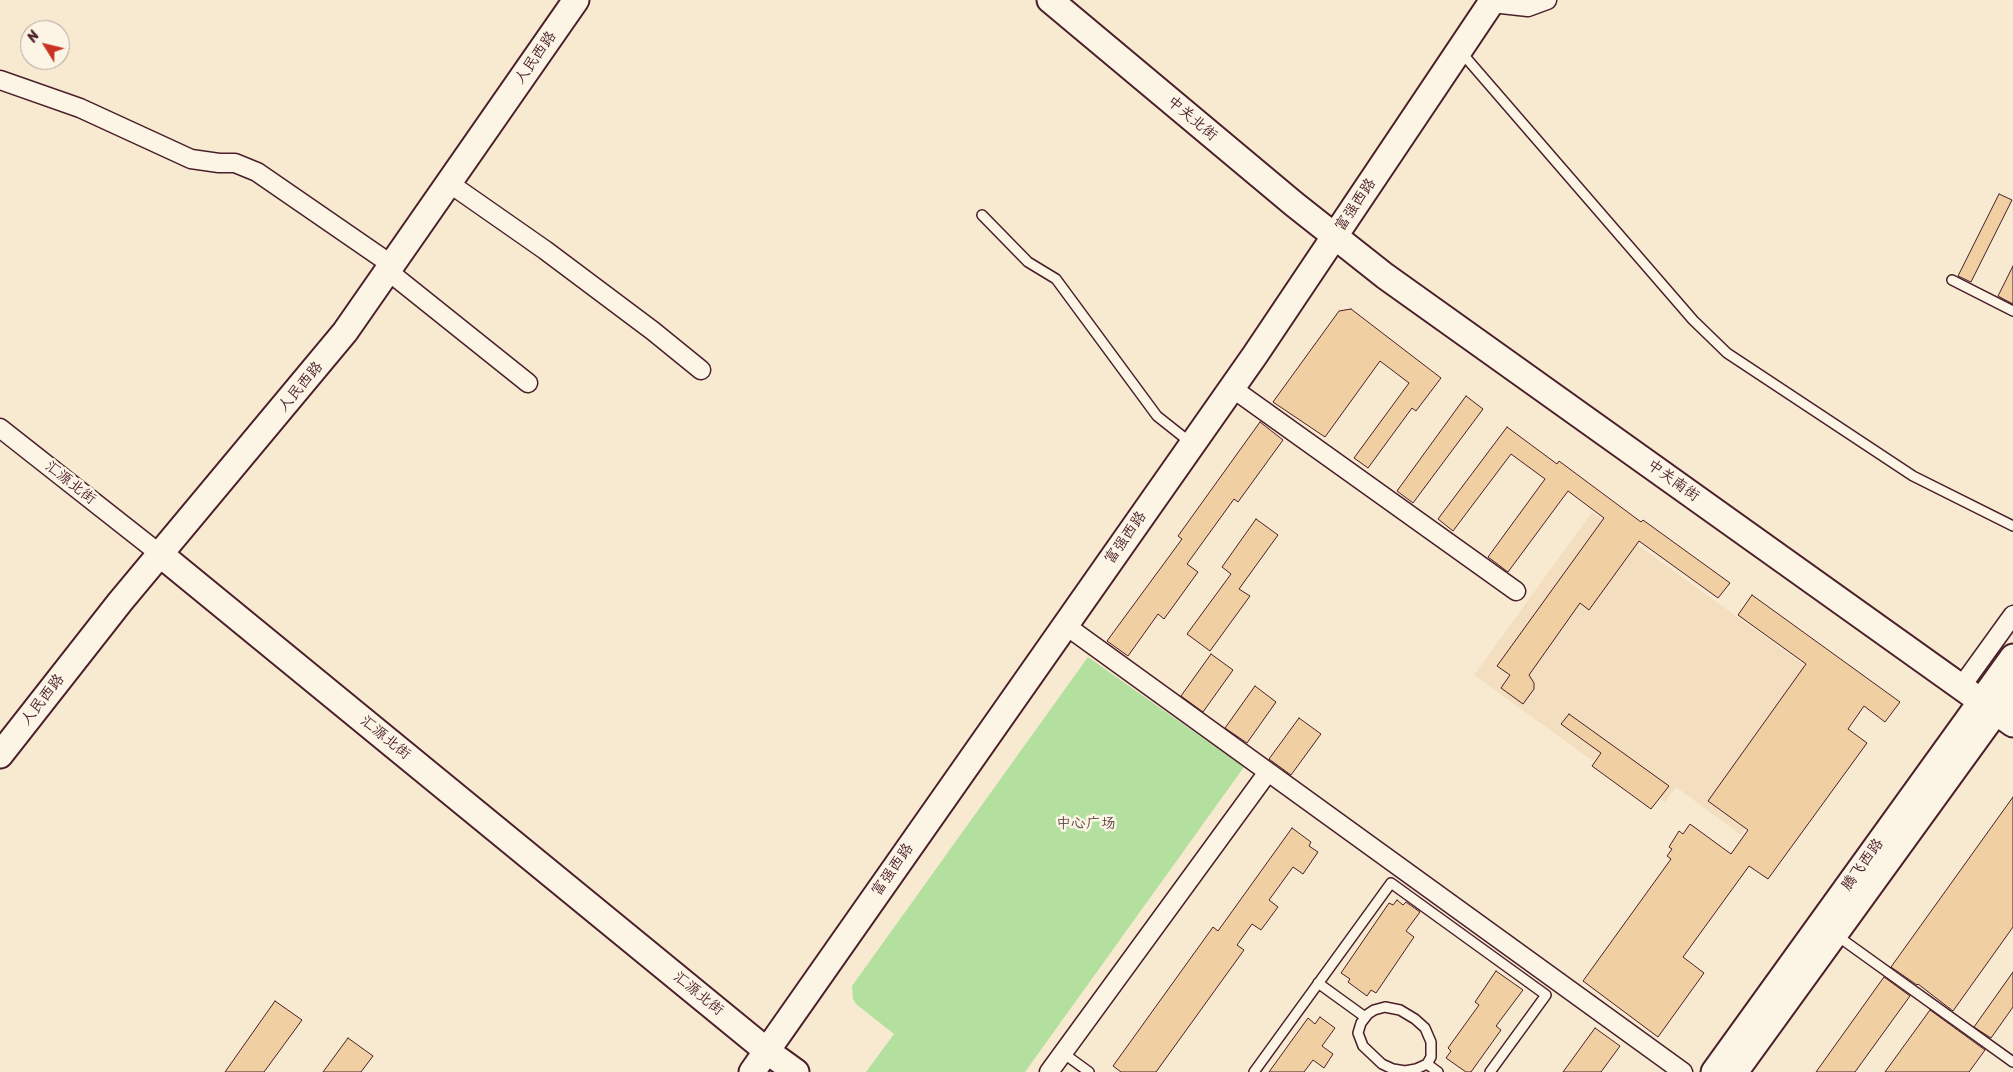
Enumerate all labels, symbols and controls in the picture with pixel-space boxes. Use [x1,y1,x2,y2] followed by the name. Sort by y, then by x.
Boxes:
[20,20,70,70] north arrow
[20,25,46,48] text: N
[511,28,561,88] street label: 人民西路
[1163,93,1221,145] street label: 中关北街
[1332,175,1380,235] street label: 富强西路
[275,358,327,416] street label: 人民西路
[1643,456,1703,506] street label: 中关南街
[41,457,99,509] street label: 汇源北街
[1101,508,1151,568] street label: 富强西路
[17,671,69,729] street label: 人民西路
[356,712,414,764] street label: 汇源北街
[1056,815,1116,833] park label: 中心广场
[1838,835,1888,895] street label: 腾飞西路
[868,840,918,900] street label: 富强西路
[669,968,727,1020] street label: 汇源北街

